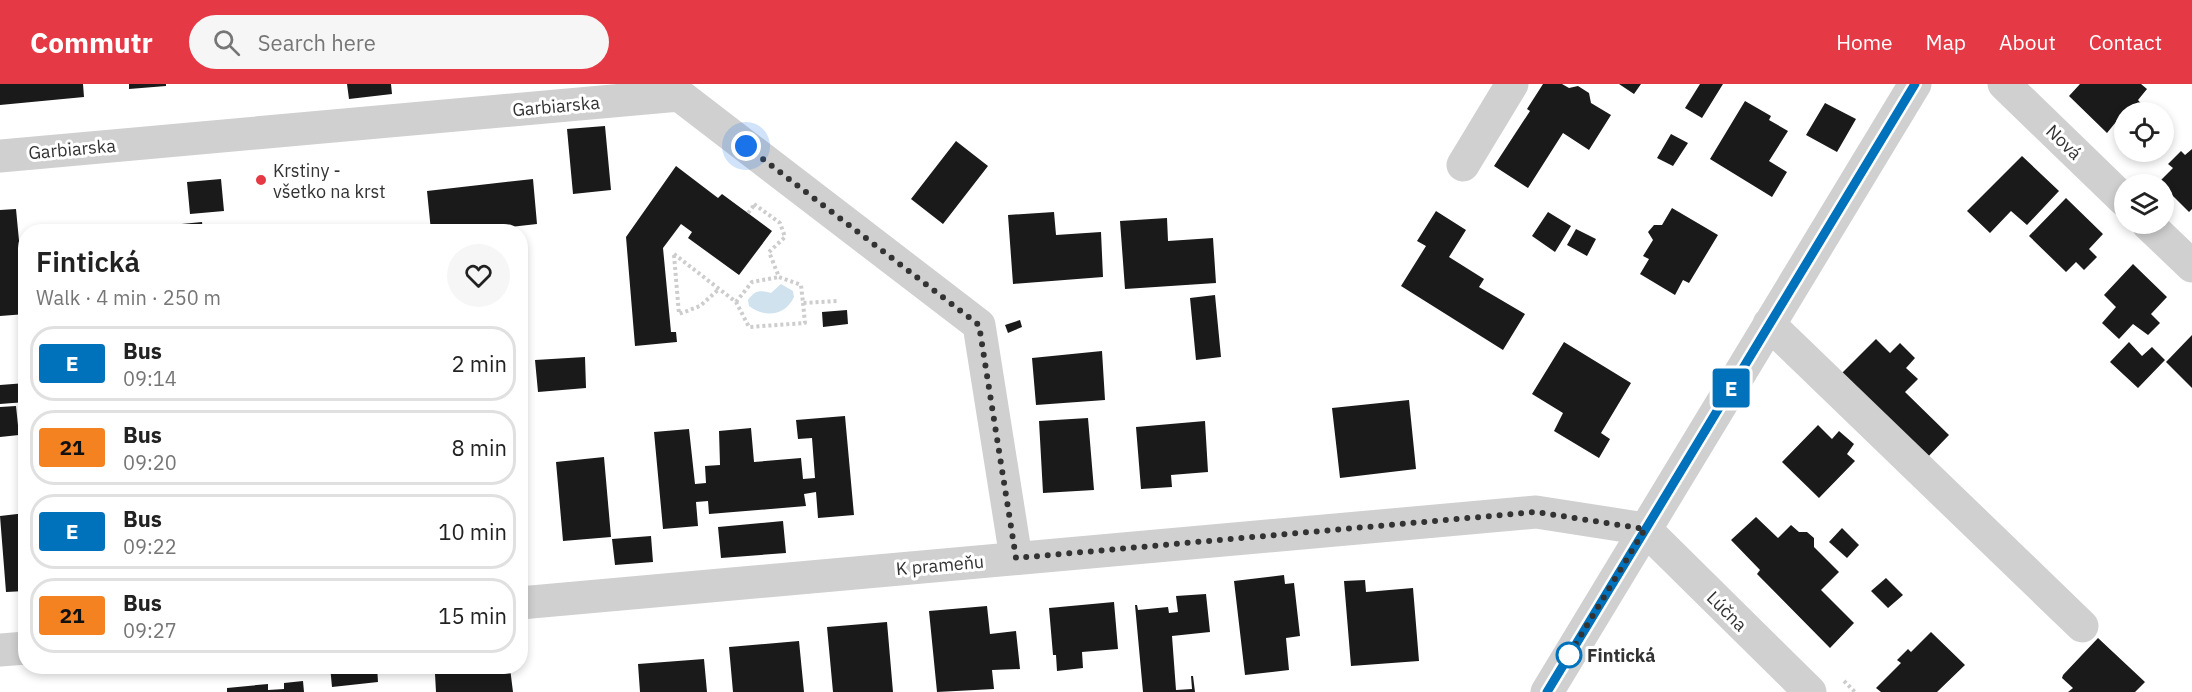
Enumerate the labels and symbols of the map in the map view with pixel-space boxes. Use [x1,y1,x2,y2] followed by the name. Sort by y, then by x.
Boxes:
[511,91,601,121] street label: Garbiarska
[2041,119,2087,165] street label: Nová
[731,131,761,161] your location
[27,134,117,164] street label: Garbiarska
[273,159,385,203] place label: Krstiny - všetko na krst
[254,173,268,187] marker: Krstiny - všetko na krst
[1712,368,1750,408] line badge: E
[895,550,985,580] street label: K prameňu
[1702,586,1752,636] street label: Lúčna
[1556,642,1582,668] marker: Fintická
[1587,644,1655,667] place label: Fintická

